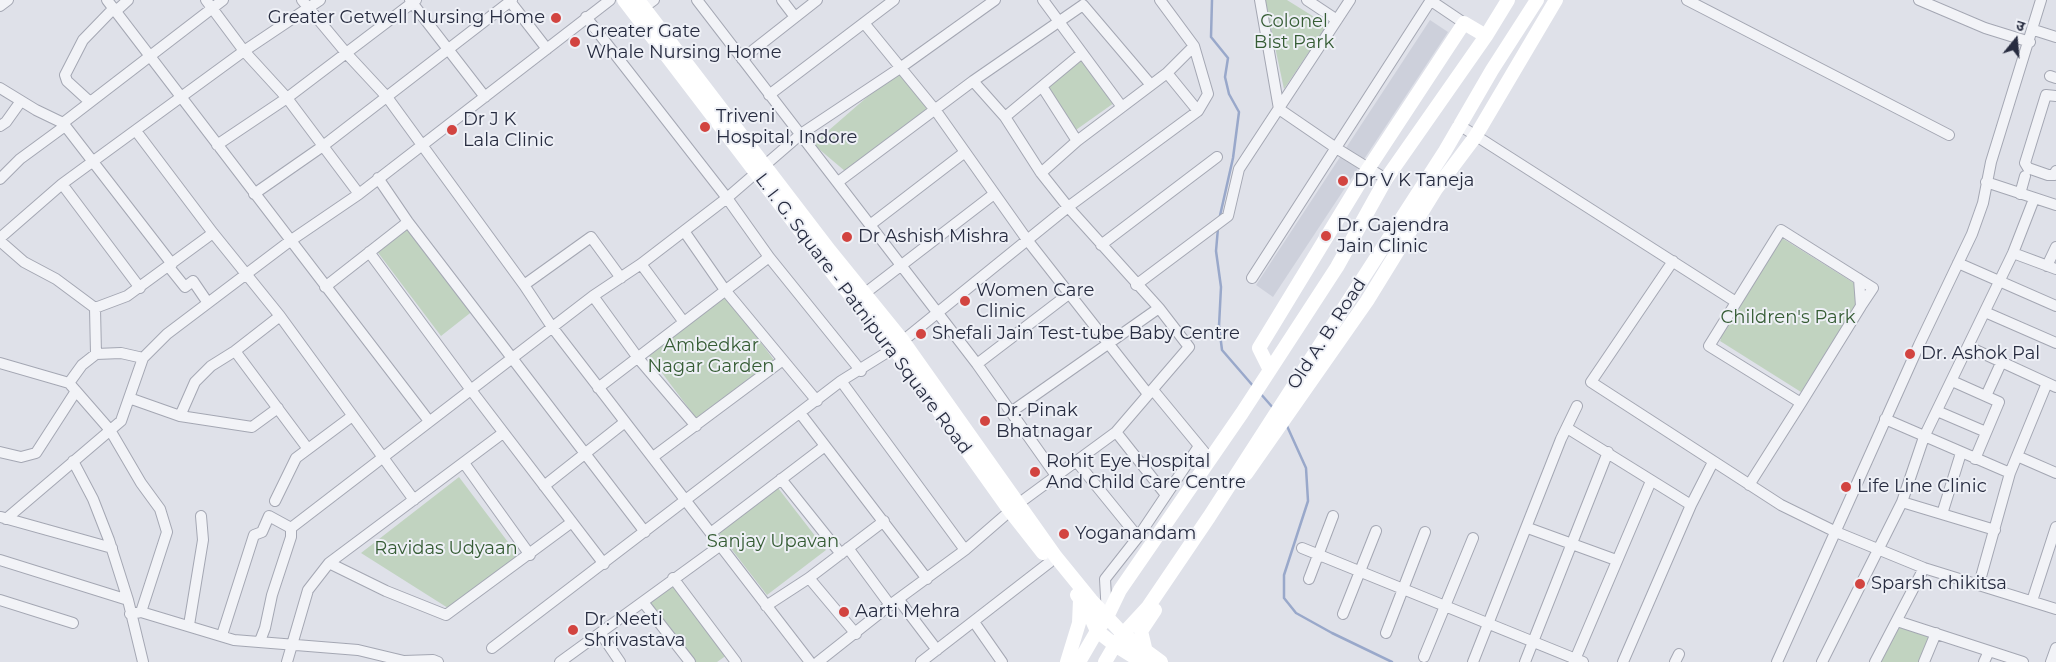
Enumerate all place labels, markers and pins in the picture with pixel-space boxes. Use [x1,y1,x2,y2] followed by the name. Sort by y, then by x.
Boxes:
[268,7,545,29] place label: Greater Getwell Nursing Home
[549,11,563,25] marker: Greater Getwell Nursing Home
[586,21,782,64] place label: Greater Gate Whale Nursing Home
[568,35,582,49] marker: Greater Gate Whale Nursing Home
[716,106,857,148] place label: Triveni Hospital, Indore
[463,109,554,152] place label: Dr J K Lala Clinic
[698,120,712,134] marker: Triveni Hospital, Indore
[445,123,459,137] marker: Dr J K Lala Clinic
[1354,170,1474,192] place label: Dr V K Taneja
[1336,174,1350,188] marker: Dr V K Taneja
[1337,215,1449,258] place label: Dr. Gajendra Jain Clinic
[858,226,1009,248] place label: Dr Ashish Mishra
[1319,229,1333,243] marker: Dr. Gajendra Jain Clinic
[840,230,854,244] marker: Dr Ashish Mishra
[976,280,1094,322] place label: Women Care Clinic
[958,294,972,308] marker: Women Care Clinic
[932,323,1240,345] place label: Shefali Jain Test-tube Baby Centre
[914,327,928,341] marker: Shefali Jain Test-tube Baby Centre
[1921,343,2040,365] place label: Dr. Ashok Pal
[1903,347,1917,361] marker: Dr. Ashok Pal
[996,400,1093,442] place label: Dr. Pinak Bhatnagar
[978,414,992,428] marker: Dr. Pinak Bhatnagar
[1046,451,1246,494] place label: Rohit Eye Hospital And Child Care Centre
[1028,465,1042,479] marker: Rohit Eye Hospital And Child Care Centre
[1857,476,1987,498] place label: Life Line Clinic
[1839,480,1853,494] marker: Life Line Clinic
[1075,523,1196,545] place label: Yoganandam
[1057,527,1071,541] marker: Yoganandam
[1871,573,2007,595] place label: Sparsh chikitsa
[1853,577,1867,591] marker: Sparsh chikitsa
[855,601,960,623] place label: Aarti Mehra
[837,605,851,619] marker: Aarti Mehra
[584,609,685,652] place label: Dr. Neeti Shrivastava
[566,623,580,637] marker: Dr. Neeti Shrivastava

